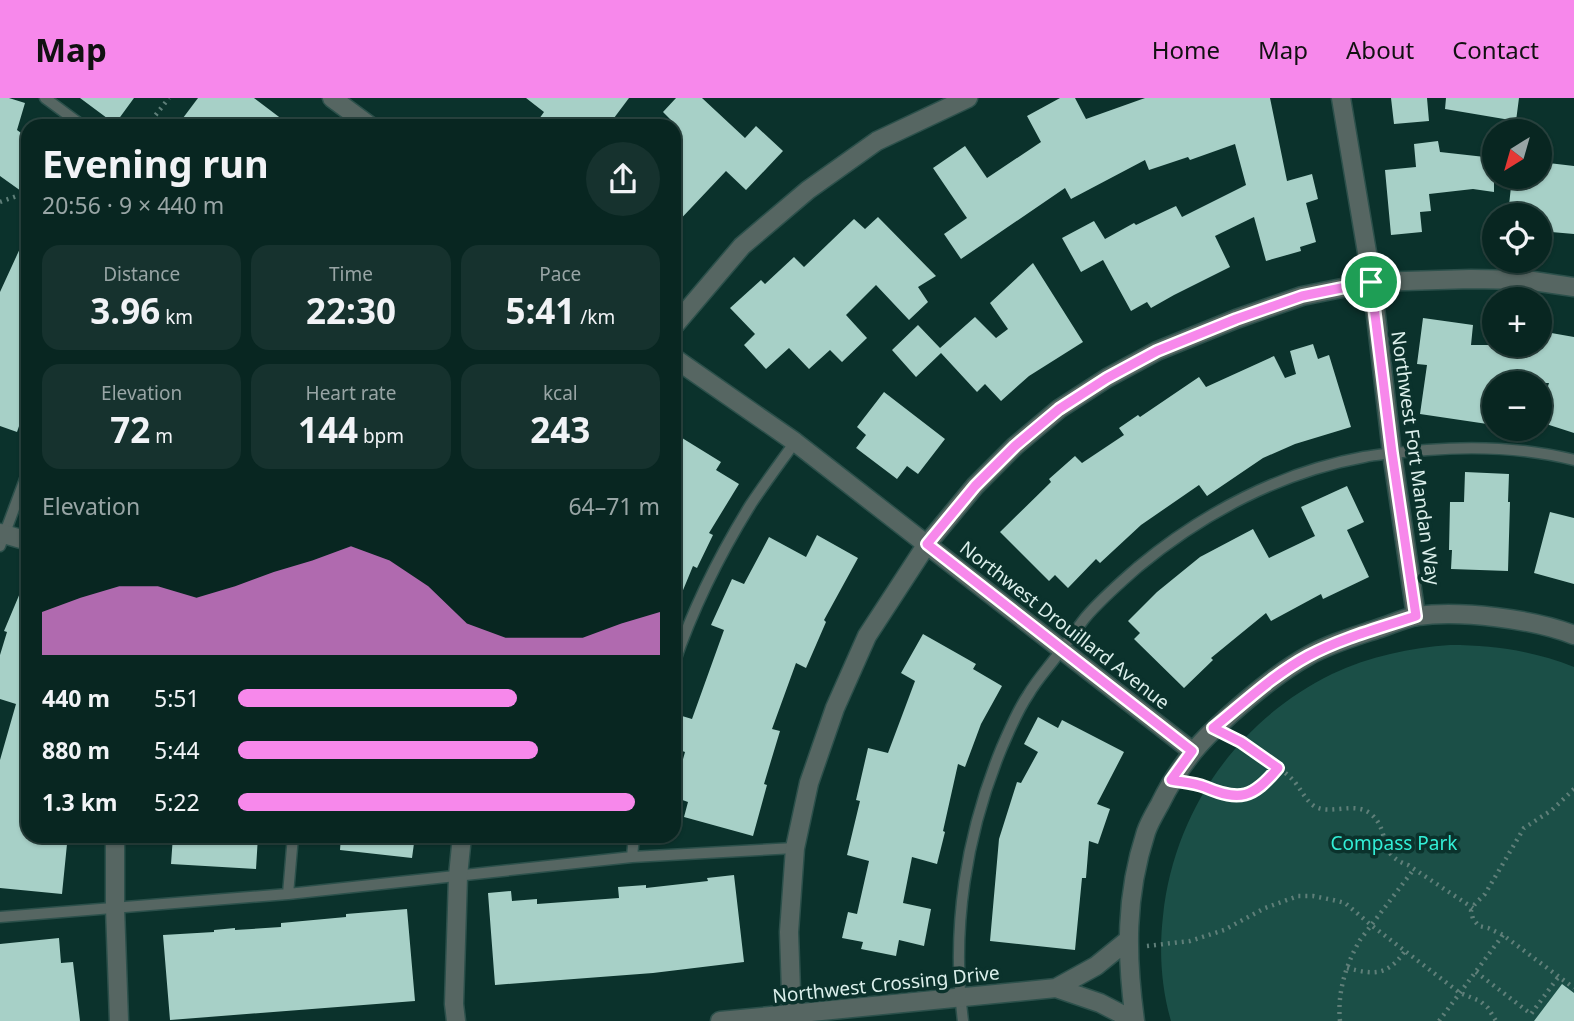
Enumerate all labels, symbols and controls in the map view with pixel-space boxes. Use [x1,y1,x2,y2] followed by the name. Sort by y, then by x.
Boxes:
[35,27,107,72] text: Map
[1152,33,1220,66] text: Home
[1258,33,1308,66] text: Map
[1346,33,1414,66] text: About
[1452,33,1539,66] text: Contact
[1482,119,1552,189] north arrow
[1482,119,1552,441] map controls
[42,137,269,189] text: Evening run
[586,142,660,216] button: share
[42,189,224,221] text: 20:56 · 9 × 440 m
[1482,203,1552,273] button: locate
[1341,252,1401,312] pin
[103,261,180,287] text: Distance
[329,261,373,287] text: Time
[539,261,581,287] text: Pace
[1352,263,1390,301] icon: arrive
[90,287,160,334] text: 3.96
[306,287,396,334] text: 22:30
[505,287,575,334] text: 5:41
[1482,287,1552,357] button: +
[160,304,193,330] text: km
[575,304,615,330] text: /km
[1385,329,1447,587] street label: Northwest Fort Mandan Way
[1482,371,1552,441] button: −
[101,380,182,406] text: Elevation
[306,380,396,406] text: Heart rate
[543,380,578,406] text: kcal
[110,406,150,453] text: 72
[298,406,358,453] text: 144
[530,406,590,453] text: 243
[150,423,173,449] text: m
[358,423,404,449] text: bpm
[42,490,140,522] text: Elevation
[568,490,660,522] text: 64–71 m
[955,535,1175,715] street label: Northwest Drouillard Avenue
[42,682,110,714] text: 440 m
[154,682,200,714] text: 5:51
[42,734,110,766] text: 880 m
[154,734,200,766] text: 5:44
[42,786,117,818] text: 1.3 km
[154,786,200,818] text: 5:22
[1331,830,1457,856] park label: Compass Park
[771,959,1001,1009] street label: Northwest Crossing Drive

